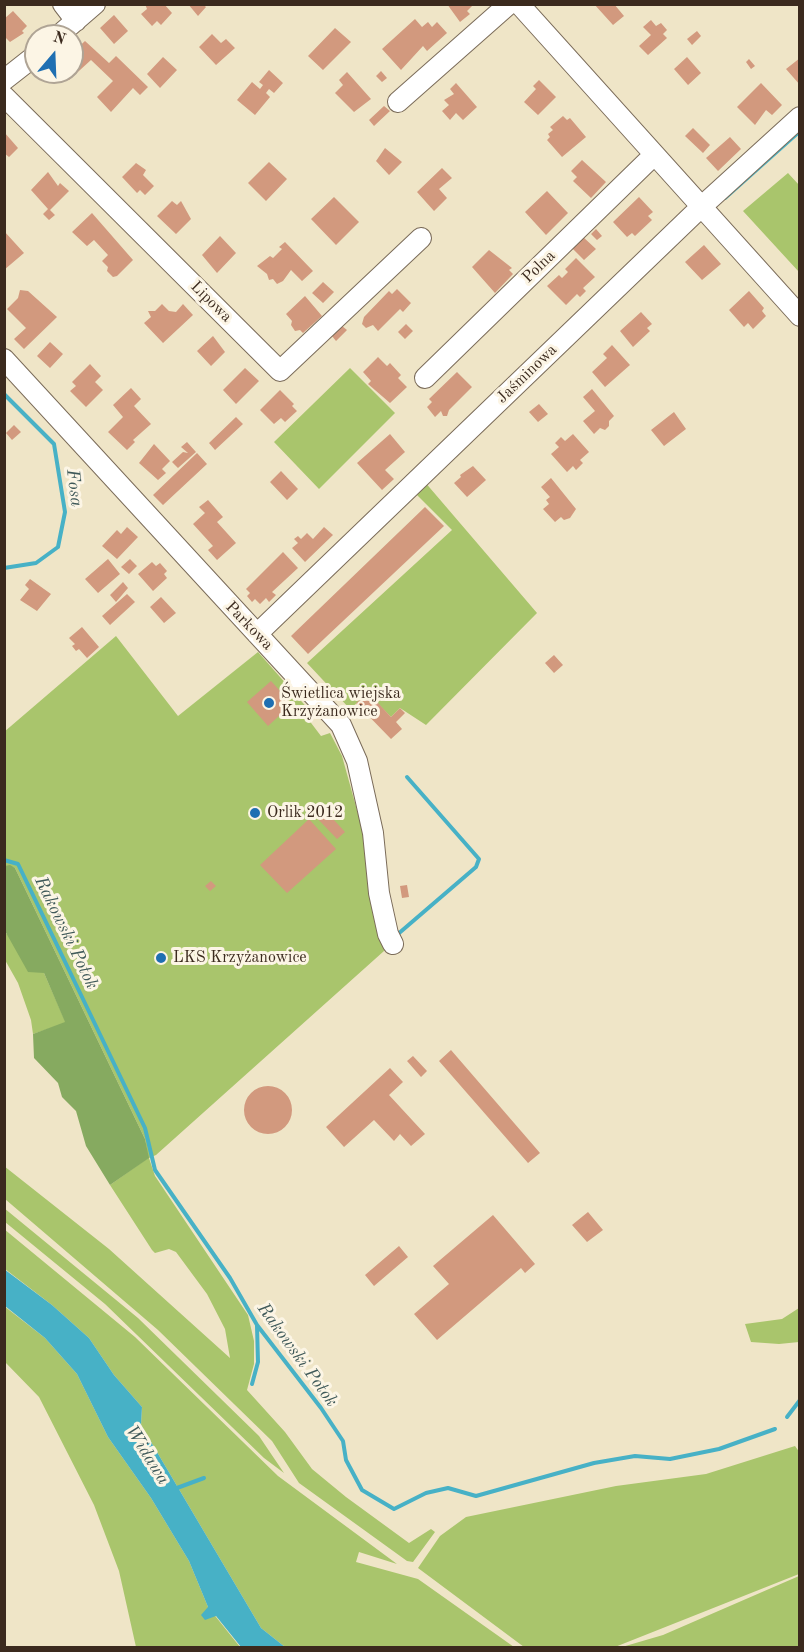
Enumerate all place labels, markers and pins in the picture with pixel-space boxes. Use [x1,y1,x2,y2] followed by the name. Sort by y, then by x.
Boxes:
[281,684,401,722] place label: Świetlica wiejska Krzyżanowice
[262,696,276,710] marker: Świetlica wiejska Krzyżanowice
[267,803,343,823] place label: Orlik 2012
[248,806,262,820] marker: Orlik 2012
[173,948,307,968] place label: LKS Krzyżanowice
[154,951,168,965] marker: LKS Krzyżanowice

